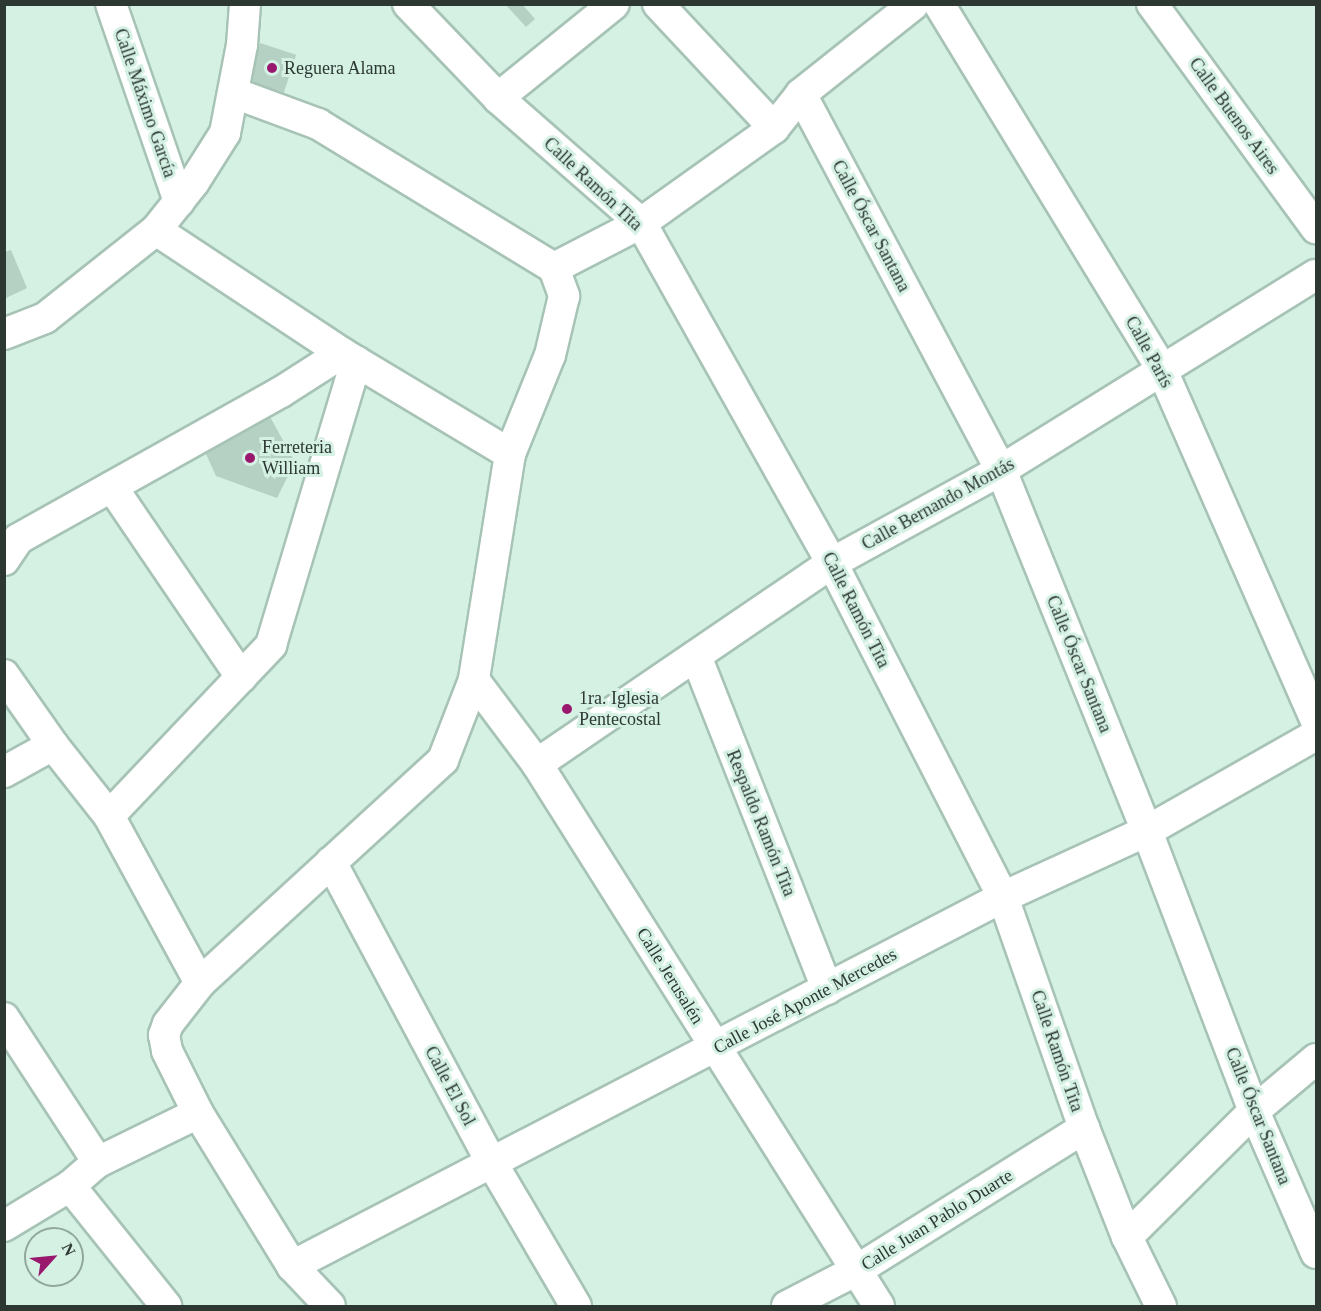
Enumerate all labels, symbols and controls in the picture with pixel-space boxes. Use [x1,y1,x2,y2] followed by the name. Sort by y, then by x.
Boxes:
[109,26,181,180] street label: Calle Máximo García
[1184,53,1284,179] street label: Calle Buenos Aires
[284,57,396,79] place label: Reguera Alama
[265,61,279,75] marker: Reguera Alama
[539,133,647,235] street label: Calle Ramón Tita
[827,156,915,296] street label: Calle Óscar Santana
[1121,312,1177,392] street label: Calle París
[262,437,332,480] place label: Ferreteria William
[243,451,257,465] marker: Ferreteria William
[858,453,1018,555] street label: Calle Bernando Montás
[817,548,895,672] street label: Calle Ramón Tita
[1042,592,1116,736] street label: Calle Óscar Santana
[579,688,661,730] place label: 1ra. Iglesia Pentecostal
[560,702,574,716] marker: 1ra. Iglesia Pentecostal
[722,746,800,900] street label: Respaldo Ramón Tita
[632,924,708,1028] street label: Calle Jerusalén
[709,943,901,1059] street label: Calle José Aponte Mercedes
[1026,987,1088,1115] street label: Calle Ramón Tita
[420,1043,480,1129] street label: Calle El Sol
[1221,1044,1295,1188] street label: Calle Óscar Santana
[857,1165,1017,1275] street label: Calle Juan Pablo Duarte
[24,1227,84,1287] north arrow
[59,1240,79,1259] text: N

